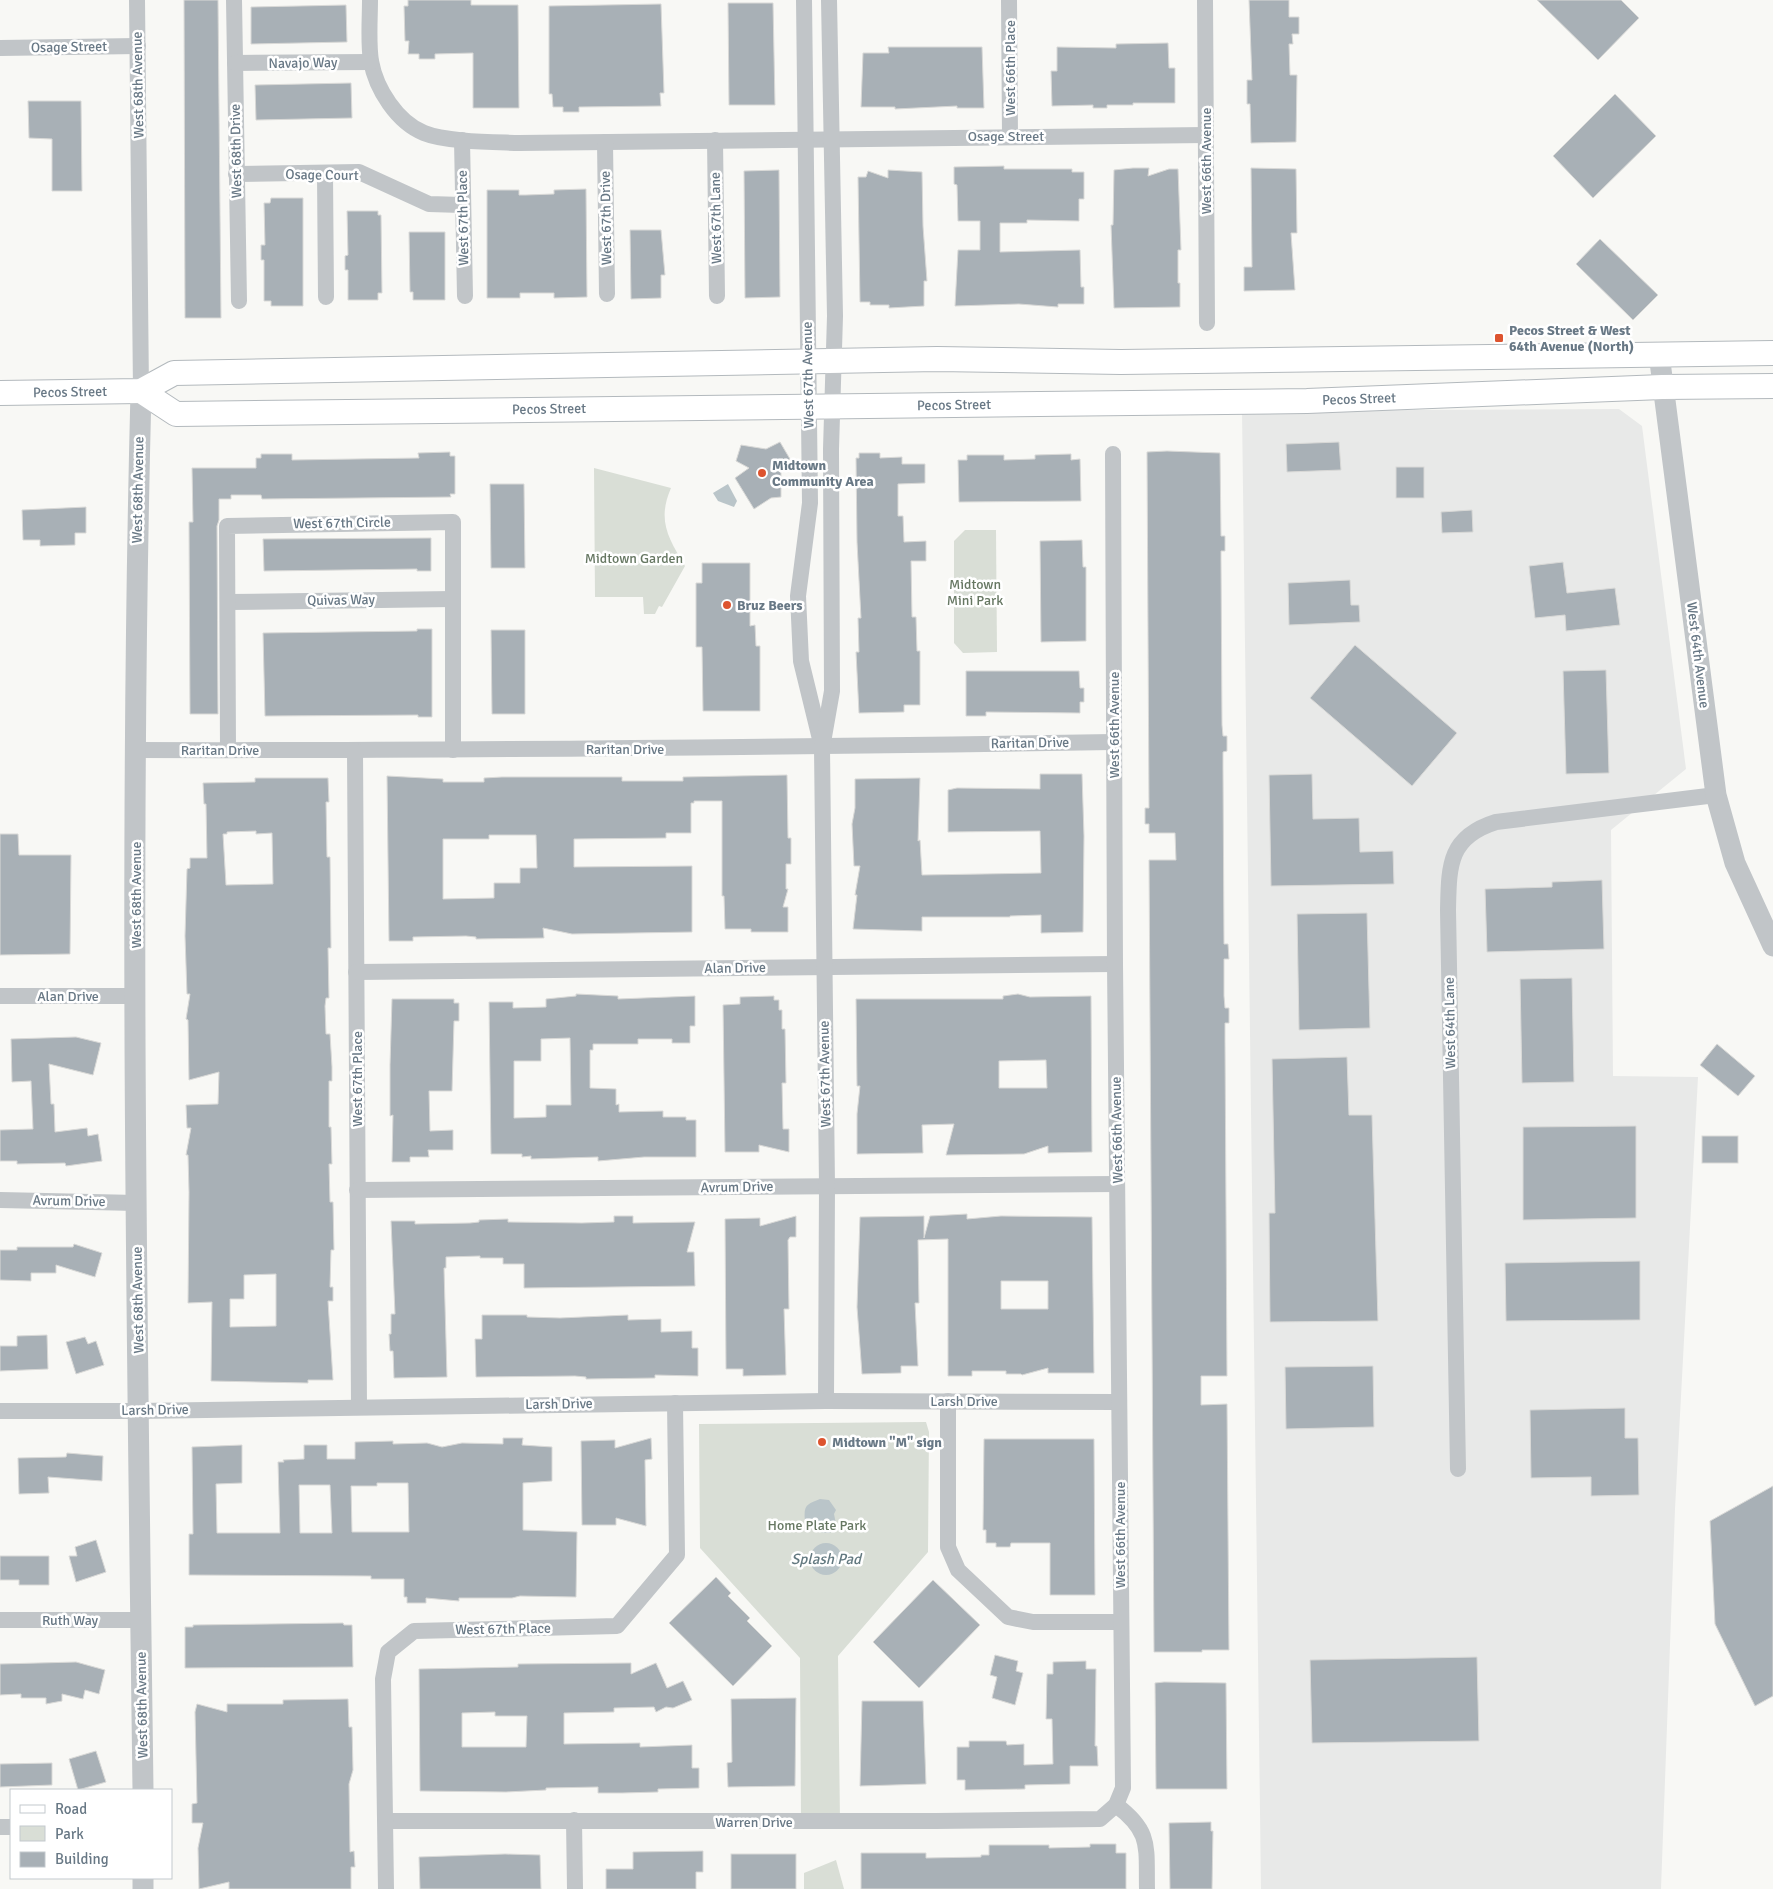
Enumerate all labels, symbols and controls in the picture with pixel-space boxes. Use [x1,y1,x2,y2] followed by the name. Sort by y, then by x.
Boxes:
[1002,20,1019,116] street label: West 66th Place
[129,31,147,139] street label: West 68th Avenue
[31,38,107,56] street label: Osage Street
[268,54,338,72] street label: Navajo Way
[227,104,245,198] street label: West 68th Drive
[1198,108,1215,214] street label: West 66th Avenue
[968,128,1044,145] street label: Osage Street
[285,166,359,184] street label: Osage Court
[454,170,472,266] street label: West 67th Place
[597,171,615,265] street label: West 67th Drive
[707,172,725,264] street label: West 67th Lane
[799,321,817,429] street label: West 67th Avenue
[1509,322,1634,355] place label: Pecos Street & West 64th Avenue (North)
[1493,332,1505,344] marker: Pecos Street & West 64th Avenue (North)
[33,383,107,401] street label: Pecos Street
[1322,389,1396,409] street label: Pecos Street
[917,396,991,414] street label: Pecos Street
[512,400,586,418] street label: Pecos Street
[129,436,147,544] street label: West 68th Avenue
[772,457,874,490] place label: Midtown Community Area
[756,467,768,479] marker: Midtown Community Area
[293,514,391,532] street label: West 67th Circle
[585,550,683,567] park label: Midtown Garden
[947,576,1003,609] park label: Midtown Mini Park
[307,591,376,609] street label: Quivas Way
[737,597,802,614] place label: Bruz Beers
[721,599,733,611] marker: Bruz Beers
[1683,601,1713,709] street label: West 64th Avenue
[1106,672,1123,778] street label: West 66th Avenue
[991,734,1069,752] street label: Raritan Drive
[586,741,664,758] street label: Raritan Drive
[181,742,259,759] street label: Raritan Drive
[128,842,145,948] street label: West 68th Avenue
[704,959,766,977] street label: Alan Drive
[1441,977,1459,1069] street label: West 64th Lane
[37,988,99,1005] street label: Alan Drive
[816,1020,834,1128] street label: West 67th Avenue
[349,1031,366,1127] street label: West 67th Place
[1108,1076,1126,1184] street label: West 66th Avenue
[700,1178,774,1196] street label: Avrum Drive
[32,1192,106,1210] street label: Avrum Drive
[129,1246,147,1354] street label: West 68th Avenue
[930,1393,998,1410] street label: Larsh Drive
[525,1395,593,1413] street label: Larsh Drive
[121,1401,189,1419] street label: Larsh Drive
[832,1434,942,1451] place label: Midtown "M" sign
[816,1436,828,1448] marker: Midtown "M" sign
[1112,1482,1129,1588] street label: West 66th Avenue
[768,1517,866,1534] park label: Home Plate Park
[791,1550,863,1568] water label: Splash Pad
[42,1612,99,1629] street label: Ruth Way
[455,1620,551,1638] street label: West 67th Place
[133,1651,151,1759] street label: West 68th Avenue
[10,1789,172,1879] legend
[55,1800,87,1818] text: Road
[715,1814,793,1831] street label: Warren Drive
[55,1825,84,1843] text: Park
[55,1850,109,1868] text: Building

